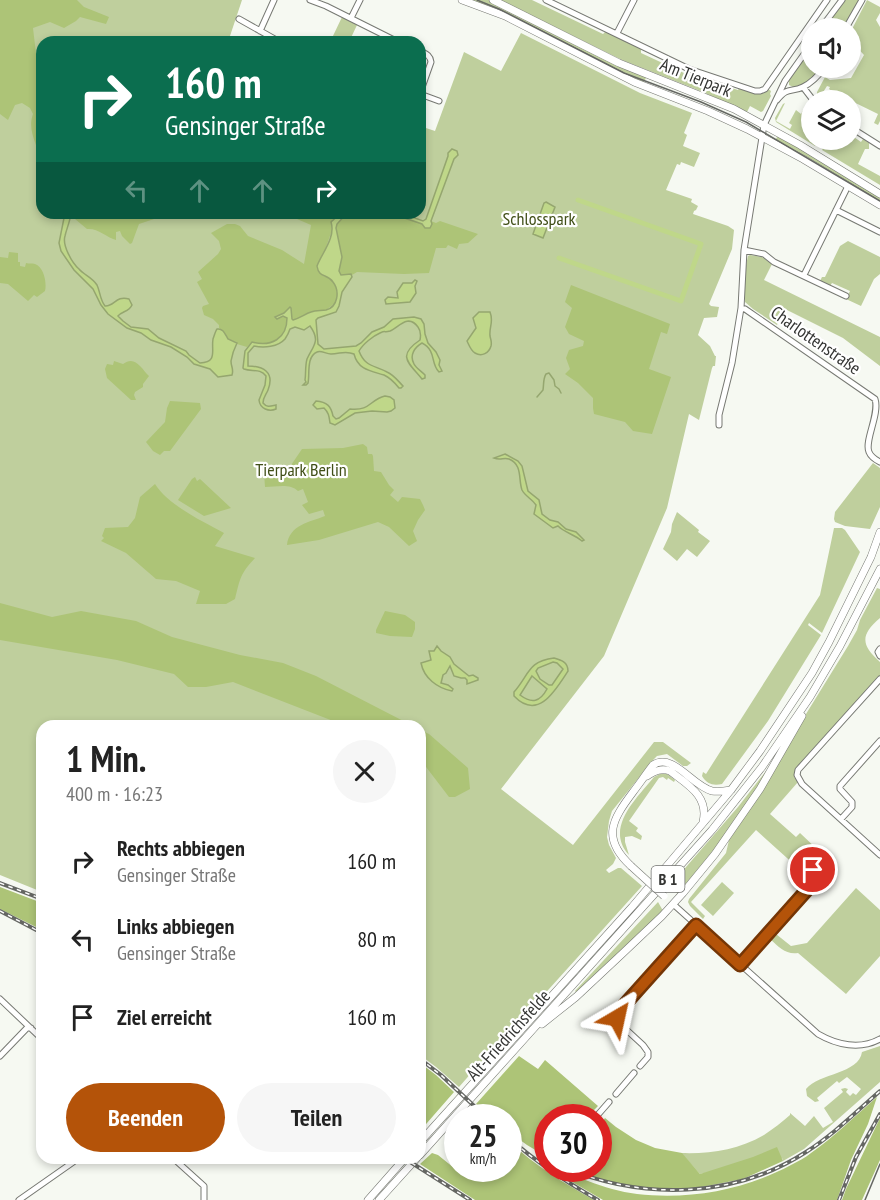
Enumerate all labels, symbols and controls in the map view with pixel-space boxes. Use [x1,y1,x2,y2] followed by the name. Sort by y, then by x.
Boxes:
[801,18,861,150] map controls
[801,18,861,78] button: sound
[657,52,735,102] street label: Am Tierpark
[165,55,262,110] text: 160 m
[66,60,144,138] icon: right
[801,90,861,150] button: layers
[165,108,326,142] text: Gensinger Straße
[120,174,153,207] icon: left
[183,174,216,207] icon: ahead
[246,174,279,207] icon: ahead
[309,174,342,207] icon: right
[502,207,576,230] park label: Schlosspark
[767,301,865,379] street label: Charlottenstraße
[255,458,347,481] park label: Tierpark Berlin
[66,735,146,782] text: 1 Min.
[333,740,396,803] button: close
[66,781,163,807] text: 400 m · 16:23
[117,834,245,862] text: Rechts abbiegen
[787,844,838,895] pin
[66,845,99,878] icon: right
[347,847,396,875] text: 160 m
[796,853,829,886] icon: arrive
[117,862,236,888] text: Gensinger Straße
[652,866,684,892] road number: B 1
[117,912,234,940] text: Links abbiegen
[66,923,99,956] icon: left
[357,925,396,953] text: 80 m
[117,940,236,966] text: Gensinger Straße
[461,985,555,1085] street label: Alt-Friedrichsfelde
[585,986,649,1050] position arrow
[66,1001,99,1034] icon: arrive
[117,1003,212,1031] text: Ziel erreicht
[347,1003,396,1031] text: 160 m
[66,1083,225,1152] button: Beenden
[237,1083,396,1152] button: Teilen
[534,1104,612,1182] speed limit sign: 30
[469,1116,497,1155] text: 25
[470,1149,496,1168] text: km/h

